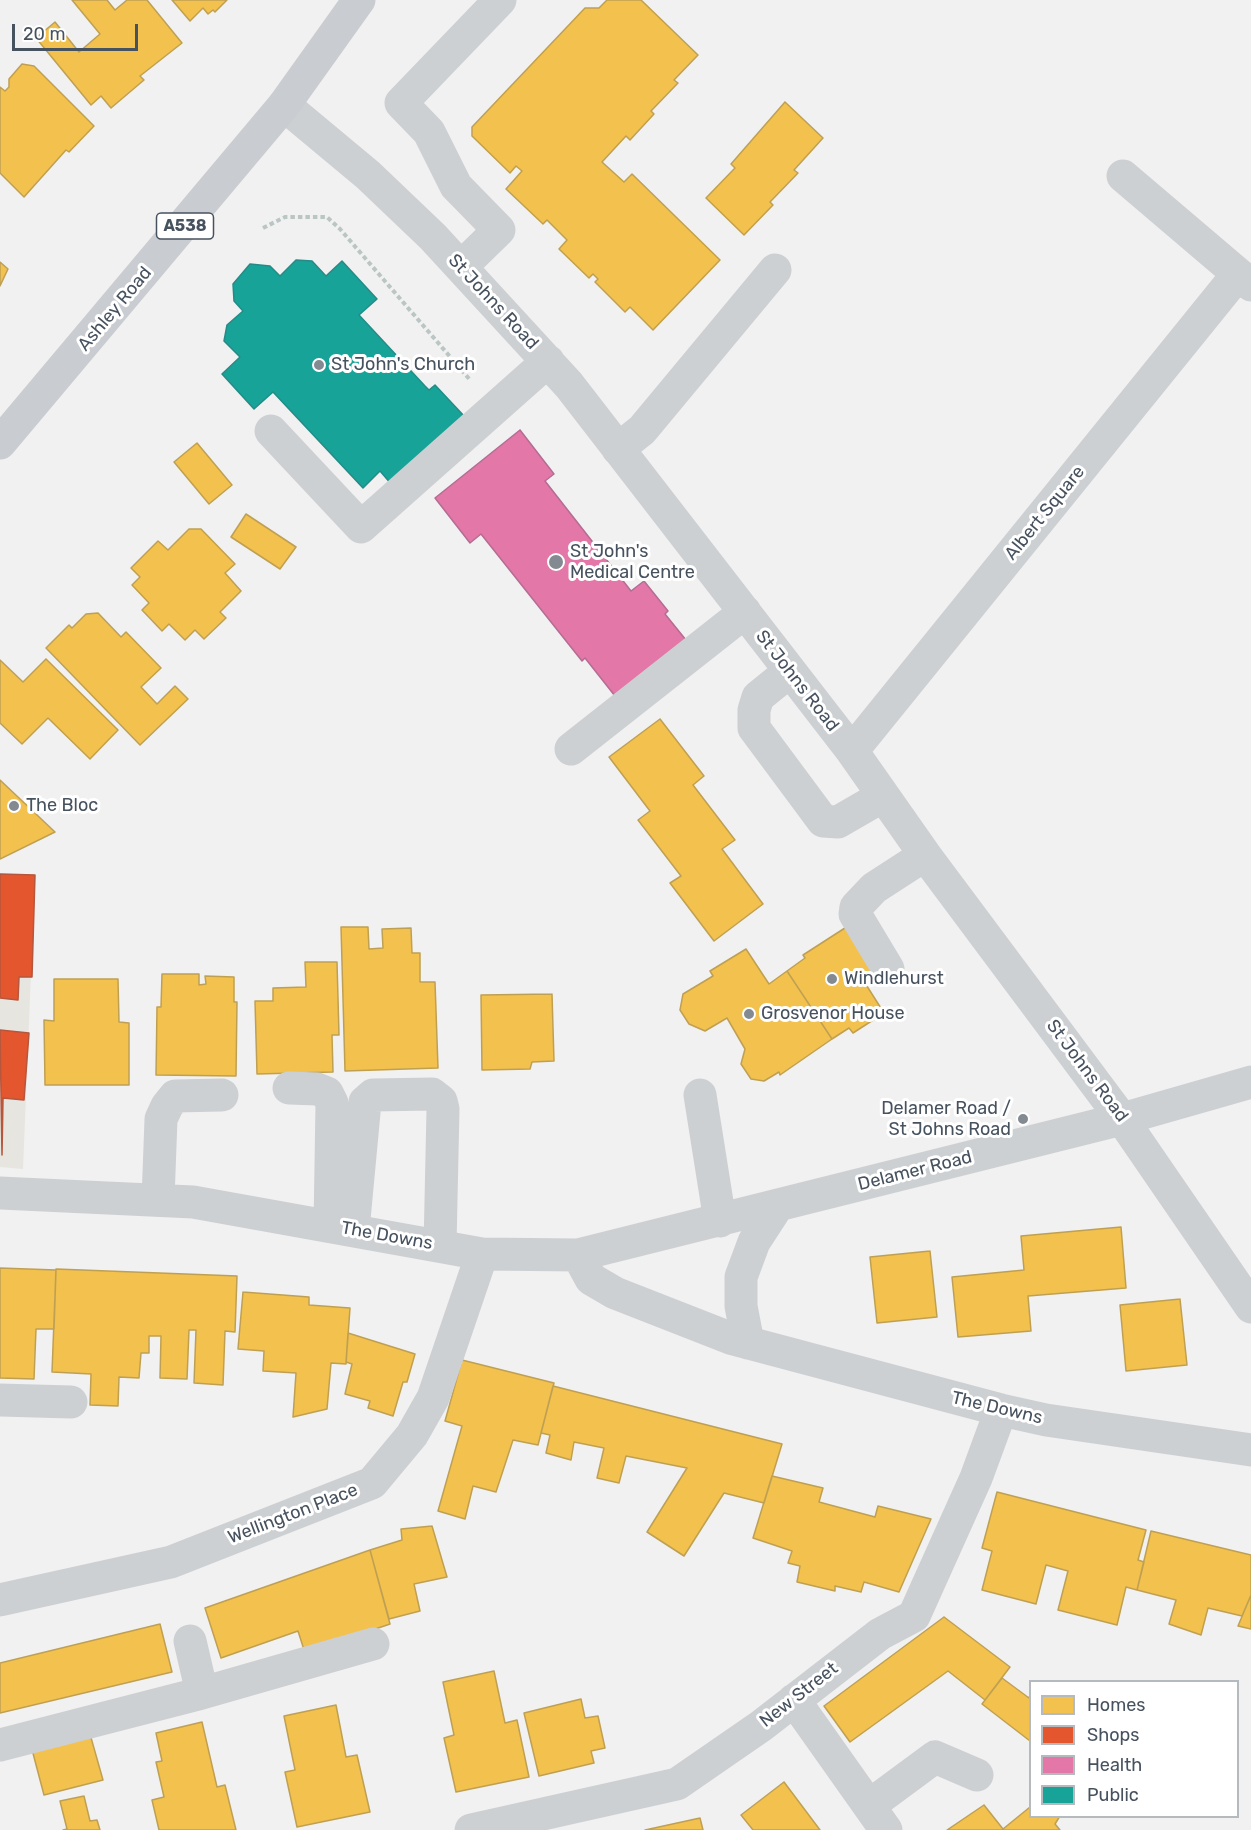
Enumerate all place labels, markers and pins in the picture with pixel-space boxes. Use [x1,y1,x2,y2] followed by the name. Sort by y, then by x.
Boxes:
[331,354,475,376] place label: St John's Church
[312,358,326,372] marker: St John's Church
[570,541,695,584] place label: St John's Medical Centre
[547,553,565,571] marker: St John's Medical Centre
[26,795,98,817] place label: The Bloc
[7,799,21,813] marker: The Bloc
[844,968,944,990] place label: Windlehurst
[825,972,839,986] marker: Windlehurst
[761,1003,905,1025] place label: Grosvenor House
[742,1007,756,1021] marker: Grosvenor House
[881,1098,1011,1140] place label: Delamer Road / St Johns Road
[1016,1112,1030,1126] marker: Delamer Road / St Johns Road

